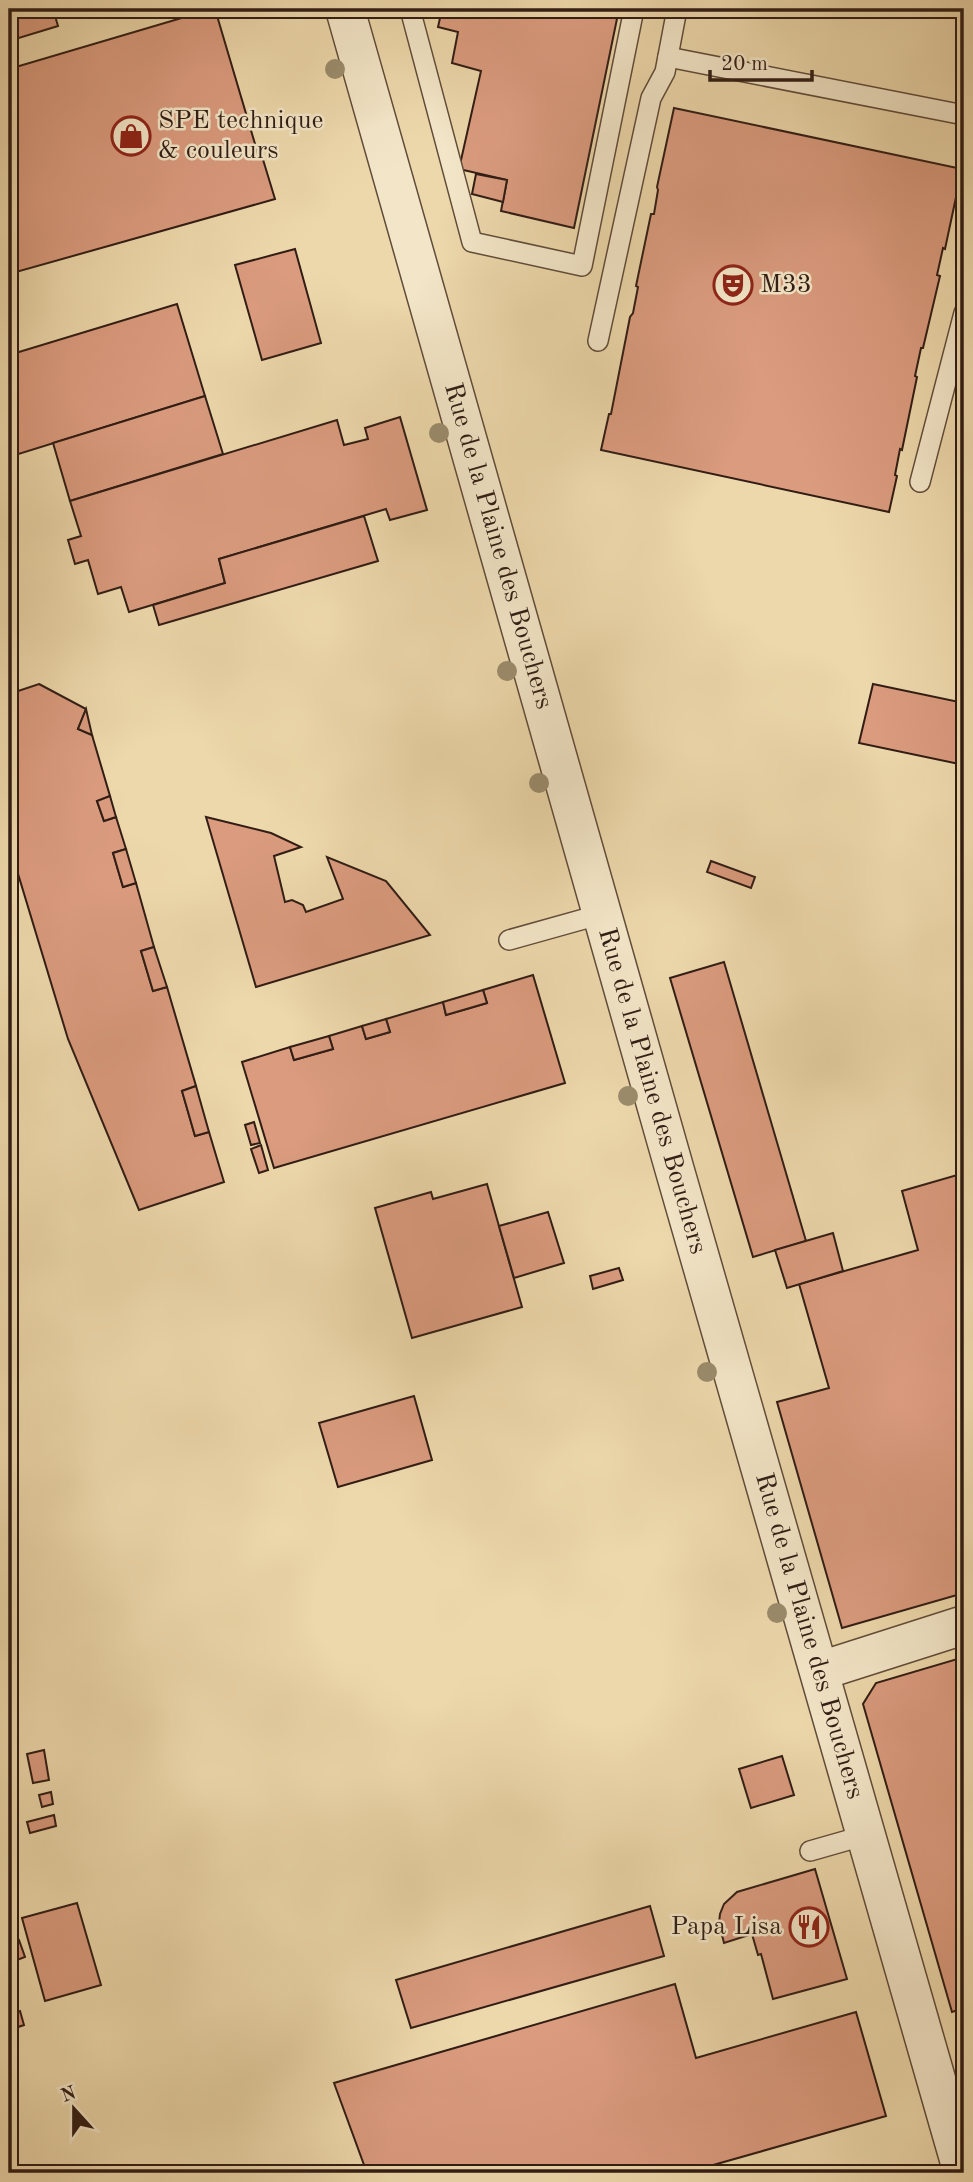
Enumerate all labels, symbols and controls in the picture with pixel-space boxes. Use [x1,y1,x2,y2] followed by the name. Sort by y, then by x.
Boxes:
[710,38,812,82] scale bar
[721,54,768,75] text: 20 m
[158,108,324,164] place label: SPE technique & couleurs
[110,115,152,157] shop icon: SPE technique & couleurs
[712,264,754,306] theatre icon: M33
[760,272,812,298] place label: M33
[439,380,557,712] street label: Rue de la Plaine des Bouchers
[593,925,711,1257] street label: Rue de la Plaine des Bouchers
[750,1470,868,1802] street label: Rue de la Plaine des Bouchers
[788,1906,830,1948] restaurant icon: Papa Lisa
[670,1914,782,1940] place label: Papa Lisa
[38,2074,108,2144] north arrow
[59,2084,79,2107] text: N

